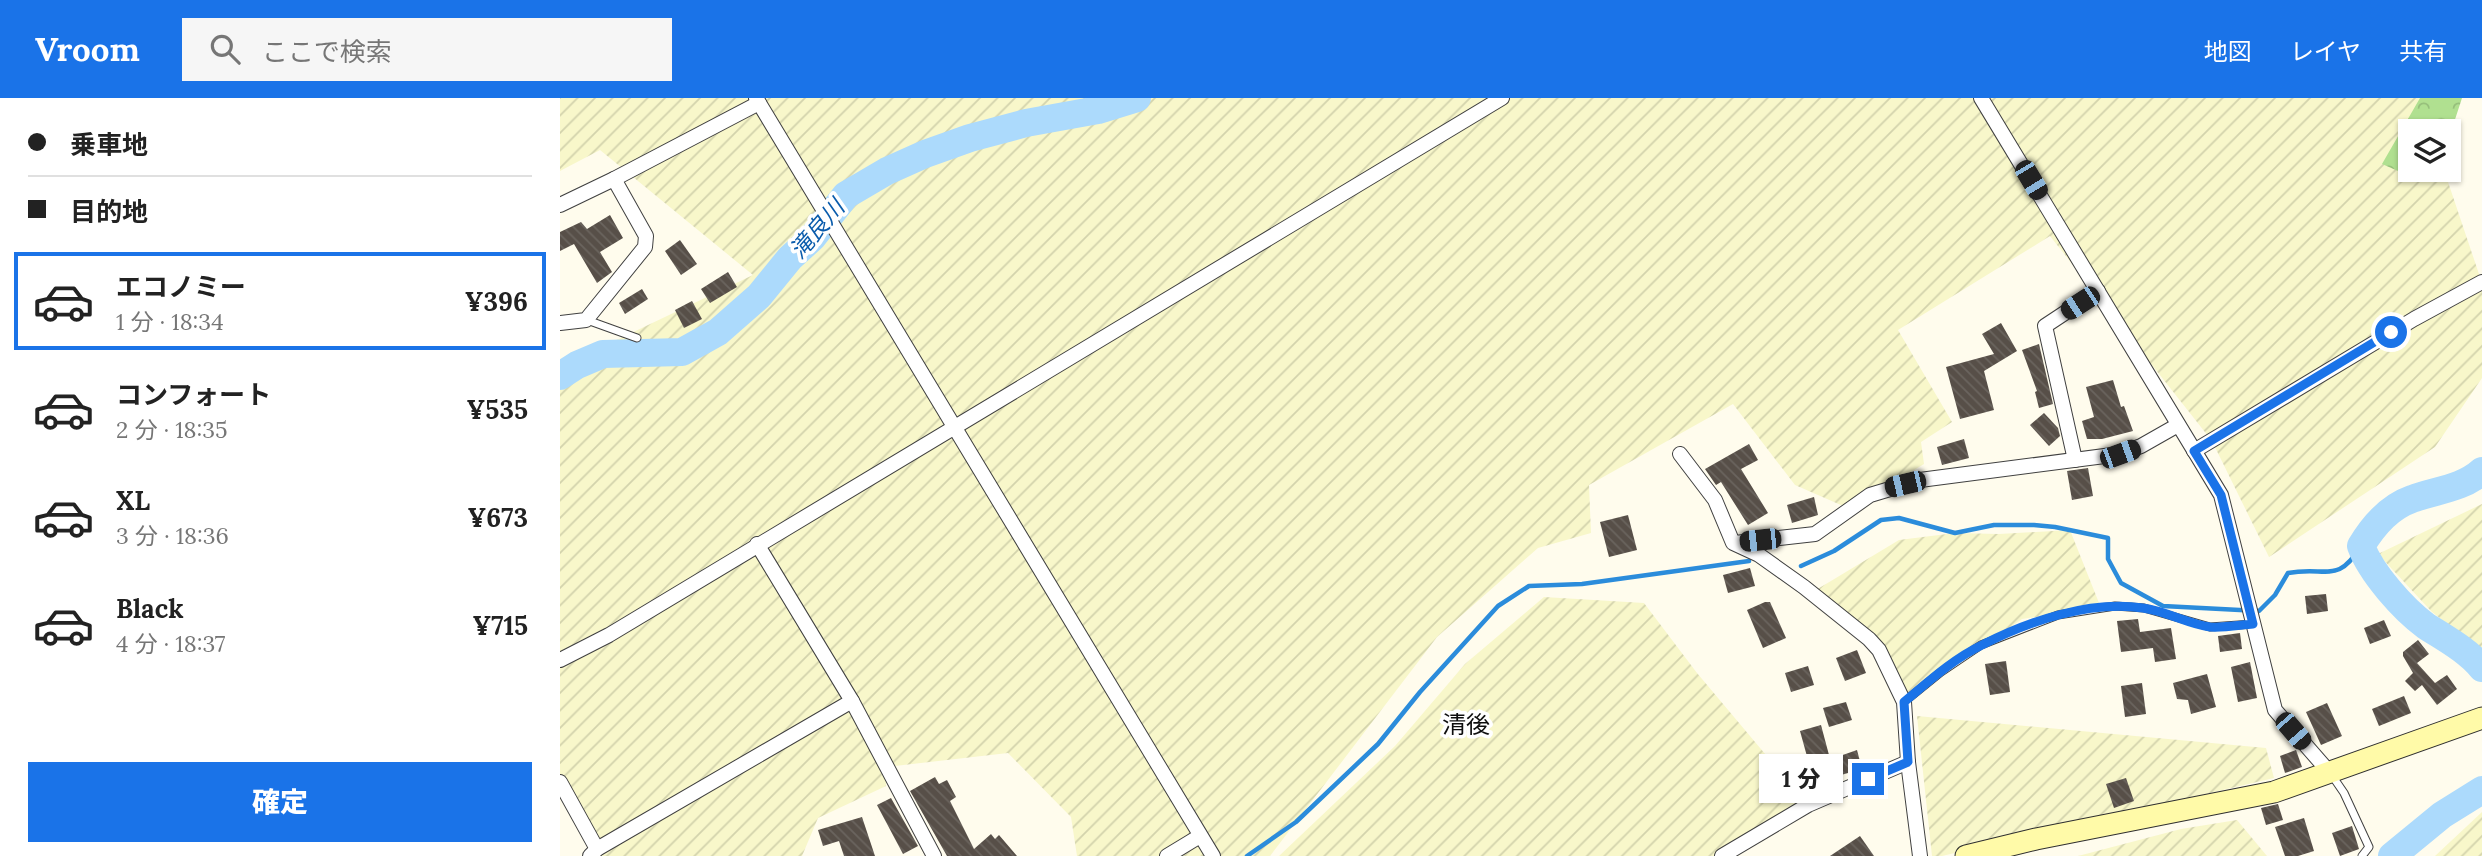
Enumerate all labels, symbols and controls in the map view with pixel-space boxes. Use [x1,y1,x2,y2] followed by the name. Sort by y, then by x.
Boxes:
[182,18,672,81] search box
[35,28,140,70] text: Vroom
[206,30,244,68] icon: search
[262,35,392,68] text: ここで検索
[2204,36,2252,67] text: 地図
[2290,36,2361,67] text: レイヤ
[2399,36,2447,67] text: 共有
[2398,119,2461,182] map controls
[2398,119,2461,182] button: layers
[70,128,148,161] text: 乗車地
[2012,157,2051,203] car
[783,191,852,264] water label: 滝良川
[70,195,148,228] text: 目的地
[32,270,95,333] icon: car
[116,270,246,303] text: エコノミー
[2057,283,2104,323] car
[465,285,528,318] text: ¥396
[116,307,224,336] text: 1 分 · 18:34
[2375,316,2407,348] route start
[32,378,95,441] icon: car
[116,378,271,411] text: コンフォート
[467,393,528,426] text: ¥535
[116,415,228,444] text: 2 分 · 18:35
[2097,437,2144,471] car
[1883,469,1928,499] car
[116,484,150,517] text: XL
[32,486,95,549] icon: car
[468,501,528,534] text: ¥673
[116,521,229,550] text: 3 分 · 18:36
[1739,527,1782,553] car
[116,592,184,625] text: Black
[32,594,95,657] icon: car
[472,609,528,642] text: ¥715
[116,629,225,658] text: 4 分 · 18:37
[2272,708,2315,754] car
[1442,709,1490,740] district label: 清後
[1760,754,1844,804] callout: 1 分
[28,762,532,842] button: 確定
[1852,763,1884,795] route end
[1782,764,1820,793] text: 1 分

